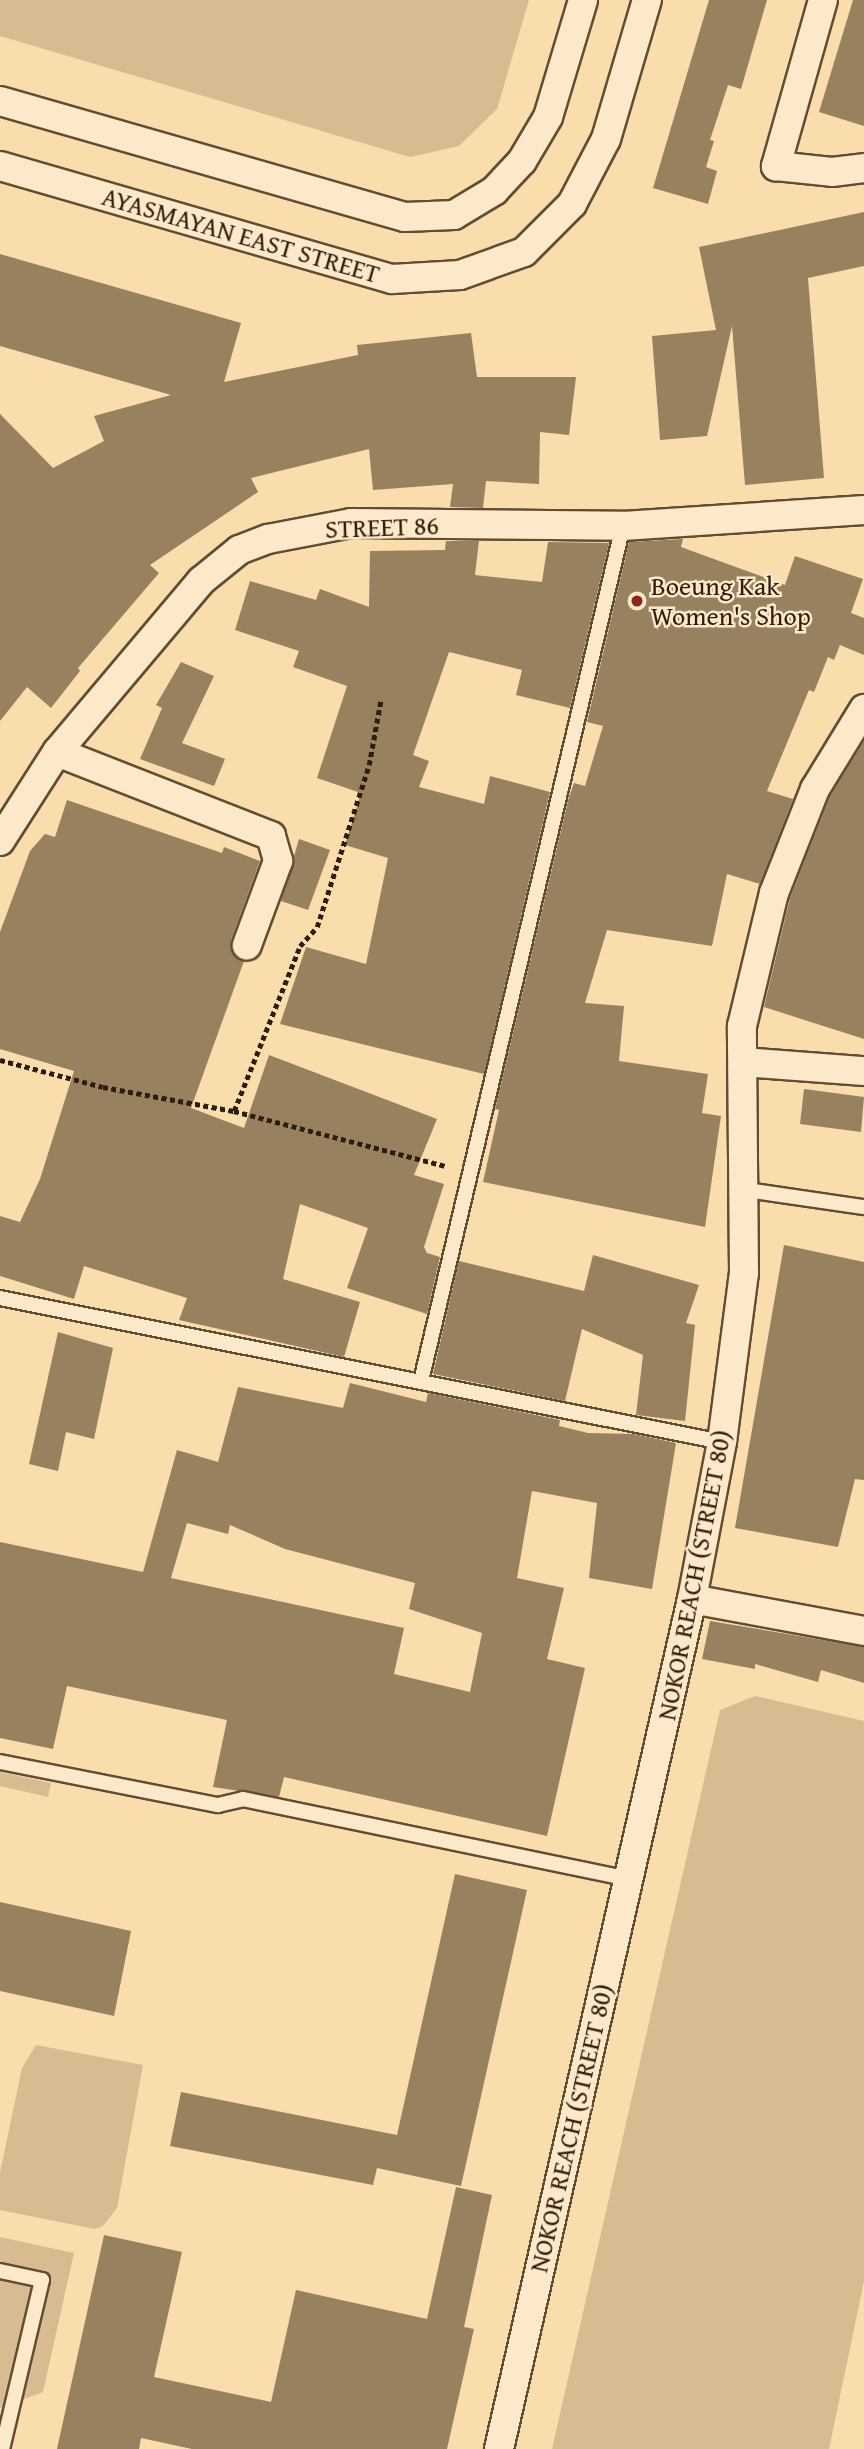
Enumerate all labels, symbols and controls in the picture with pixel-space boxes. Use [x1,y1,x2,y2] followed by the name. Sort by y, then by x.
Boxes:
[99,180,383,290] street label: AYASMAYAN EAST STREET
[325,509,439,545] street label: STREET 86
[651,570,811,632] place label: Boeung Kak Women's Shop
[629,593,645,609] marker: Boeung Kak Women's Shop
[651,1427,737,1723] street label: NOKOR REACH (STREET 80)
[523,1981,619,2275] street label: NOKOR REACH (STREET 80)

